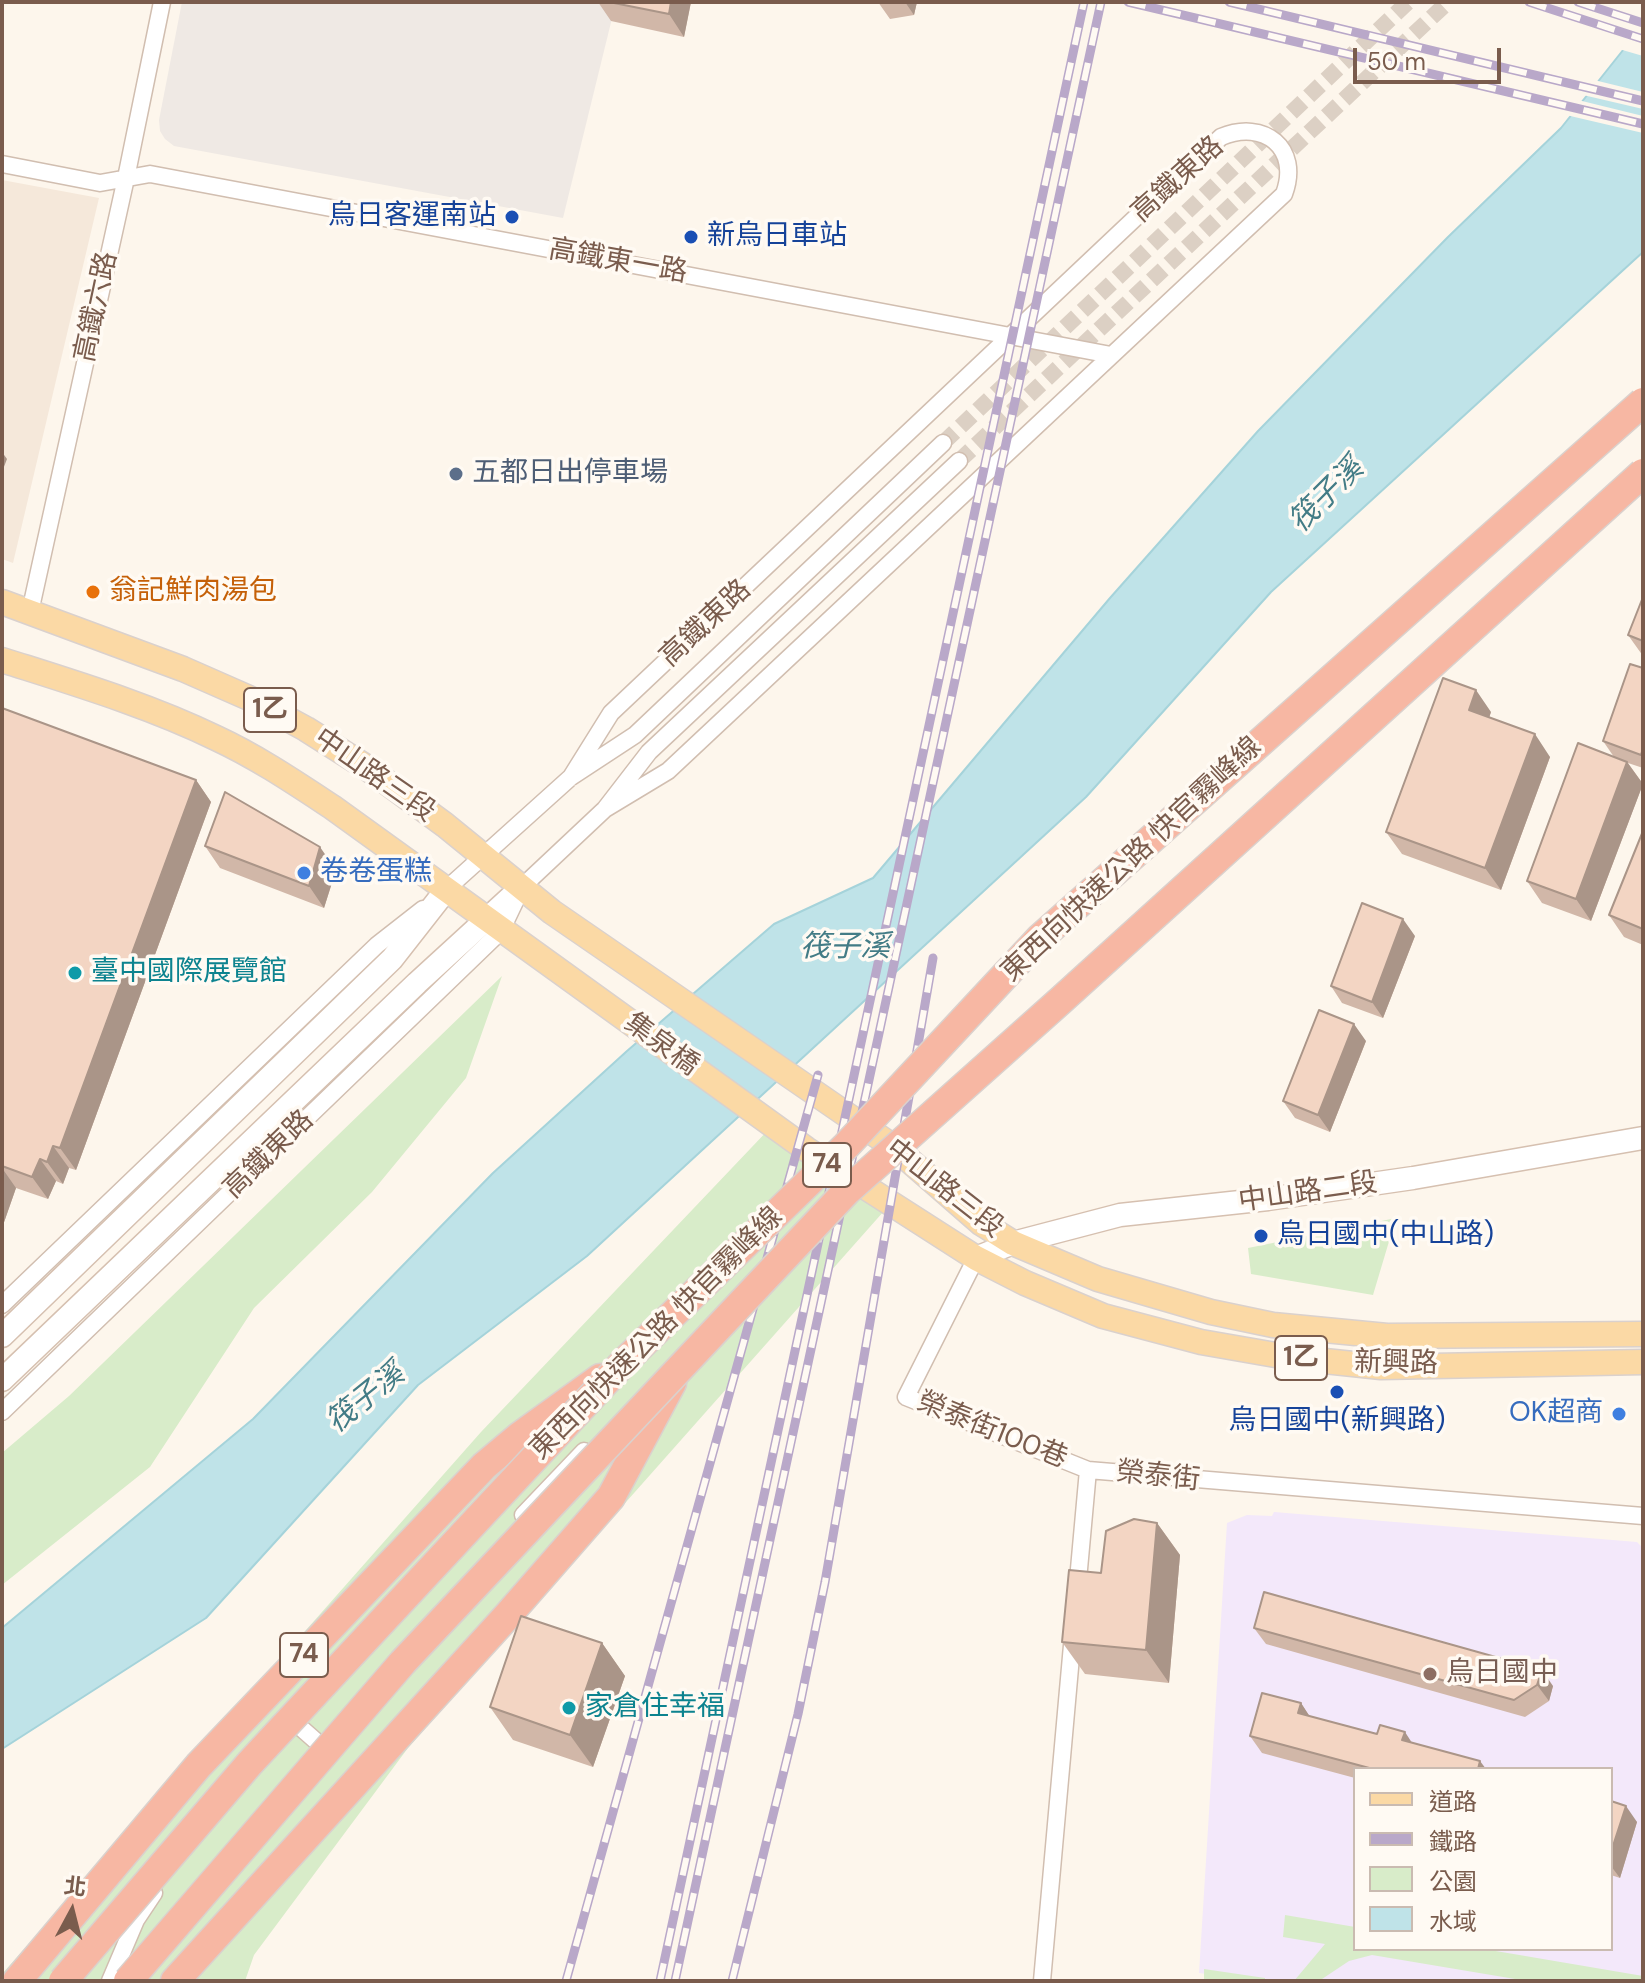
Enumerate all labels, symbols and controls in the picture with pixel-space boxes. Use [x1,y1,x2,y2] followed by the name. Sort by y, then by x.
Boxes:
[1357,32,1505,82] scale bar
[1367,46,1426,77] text: 50 m
[1125,130,1231,230] street label: 高鐵東路
[328,200,496,234] place label: 烏日客運南站
[503,208,521,226] marker: 烏日客運南站
[707,220,847,254] place label: 新烏日車站
[682,228,700,246] marker: 新烏日車站
[546,233,690,291] street label: 高鐵東一路
[69,249,125,365] street label: 高鐵六路
[1282,451,1372,541] water label: 筏子溪
[472,457,668,491] place label: 五都日出停車場
[447,465,465,483] marker: 五都日出停車場
[654,574,758,674] street label: 高鐵東路
[109,575,277,609] place label: 翁記鮮肉湯包
[84,583,102,601] marker: 翁記鮮肉湯包
[244,688,296,732] road number: 1乙
[307,722,441,830] street label: 中山路三段
[995,731,1269,989] street label: 東西向快速公路 快官霧峰線
[320,856,432,890] place label: 卷卷蛋糕
[295,864,313,882] marker: 卷卷蛋糕
[800,930,890,966] water label: 筏子溪
[91,956,287,990] place label: 臺中國際展覽館
[66,964,84,982] marker: 臺中國際展覽館
[617,1007,705,1083] street label: 集泉橋
[217,1104,321,1206] street label: 高鐵東路
[878,1133,1010,1245] street label: 中山路三段
[803,1143,851,1187] road number: 74
[1236,1167,1380,1219] street label: 中山路二段
[524,1201,790,1467] street label: 東西向快速公路 快官霧峰線
[1277,1219,1494,1253] place label: 烏日國中(中山路)
[1252,1227,1270,1245] marker: 烏日國中(中山路)
[1275,1336,1327,1380] road number: 1乙
[1354,1346,1438,1382] street label: 新興路
[320,1357,412,1441] water label: 筏子溪
[1328,1383,1346,1401] marker: 烏日國中(新興路)
[912,1386,1072,1476] street label: 榮泰街100巷
[1509,1397,1603,1431] place label: OK超商
[1229,1405,1445,1439] place label: 烏日國中(新興路)
[1610,1405,1628,1423] marker: OK超商
[1114,1456,1202,1498] street label: 榮泰街
[280,1633,328,1677] road number: 74
[1446,1657,1558,1691] place label: 烏日國中
[1421,1665,1439,1683] marker: 烏日國中
[585,1691,725,1725] place label: 家倉住幸福
[560,1699,578,1717] marker: 家倉住幸福
[1353,1767,1613,1951] legend
[1429,1786,1477,1817] text: 道路
[1429,1826,1477,1857] text: 鐵路
[1429,1866,1477,1897] text: 公園
[32,1871,112,1951] north arrow
[62,1871,88,1902] text: 北
[1429,1906,1477,1937] text: 水域

